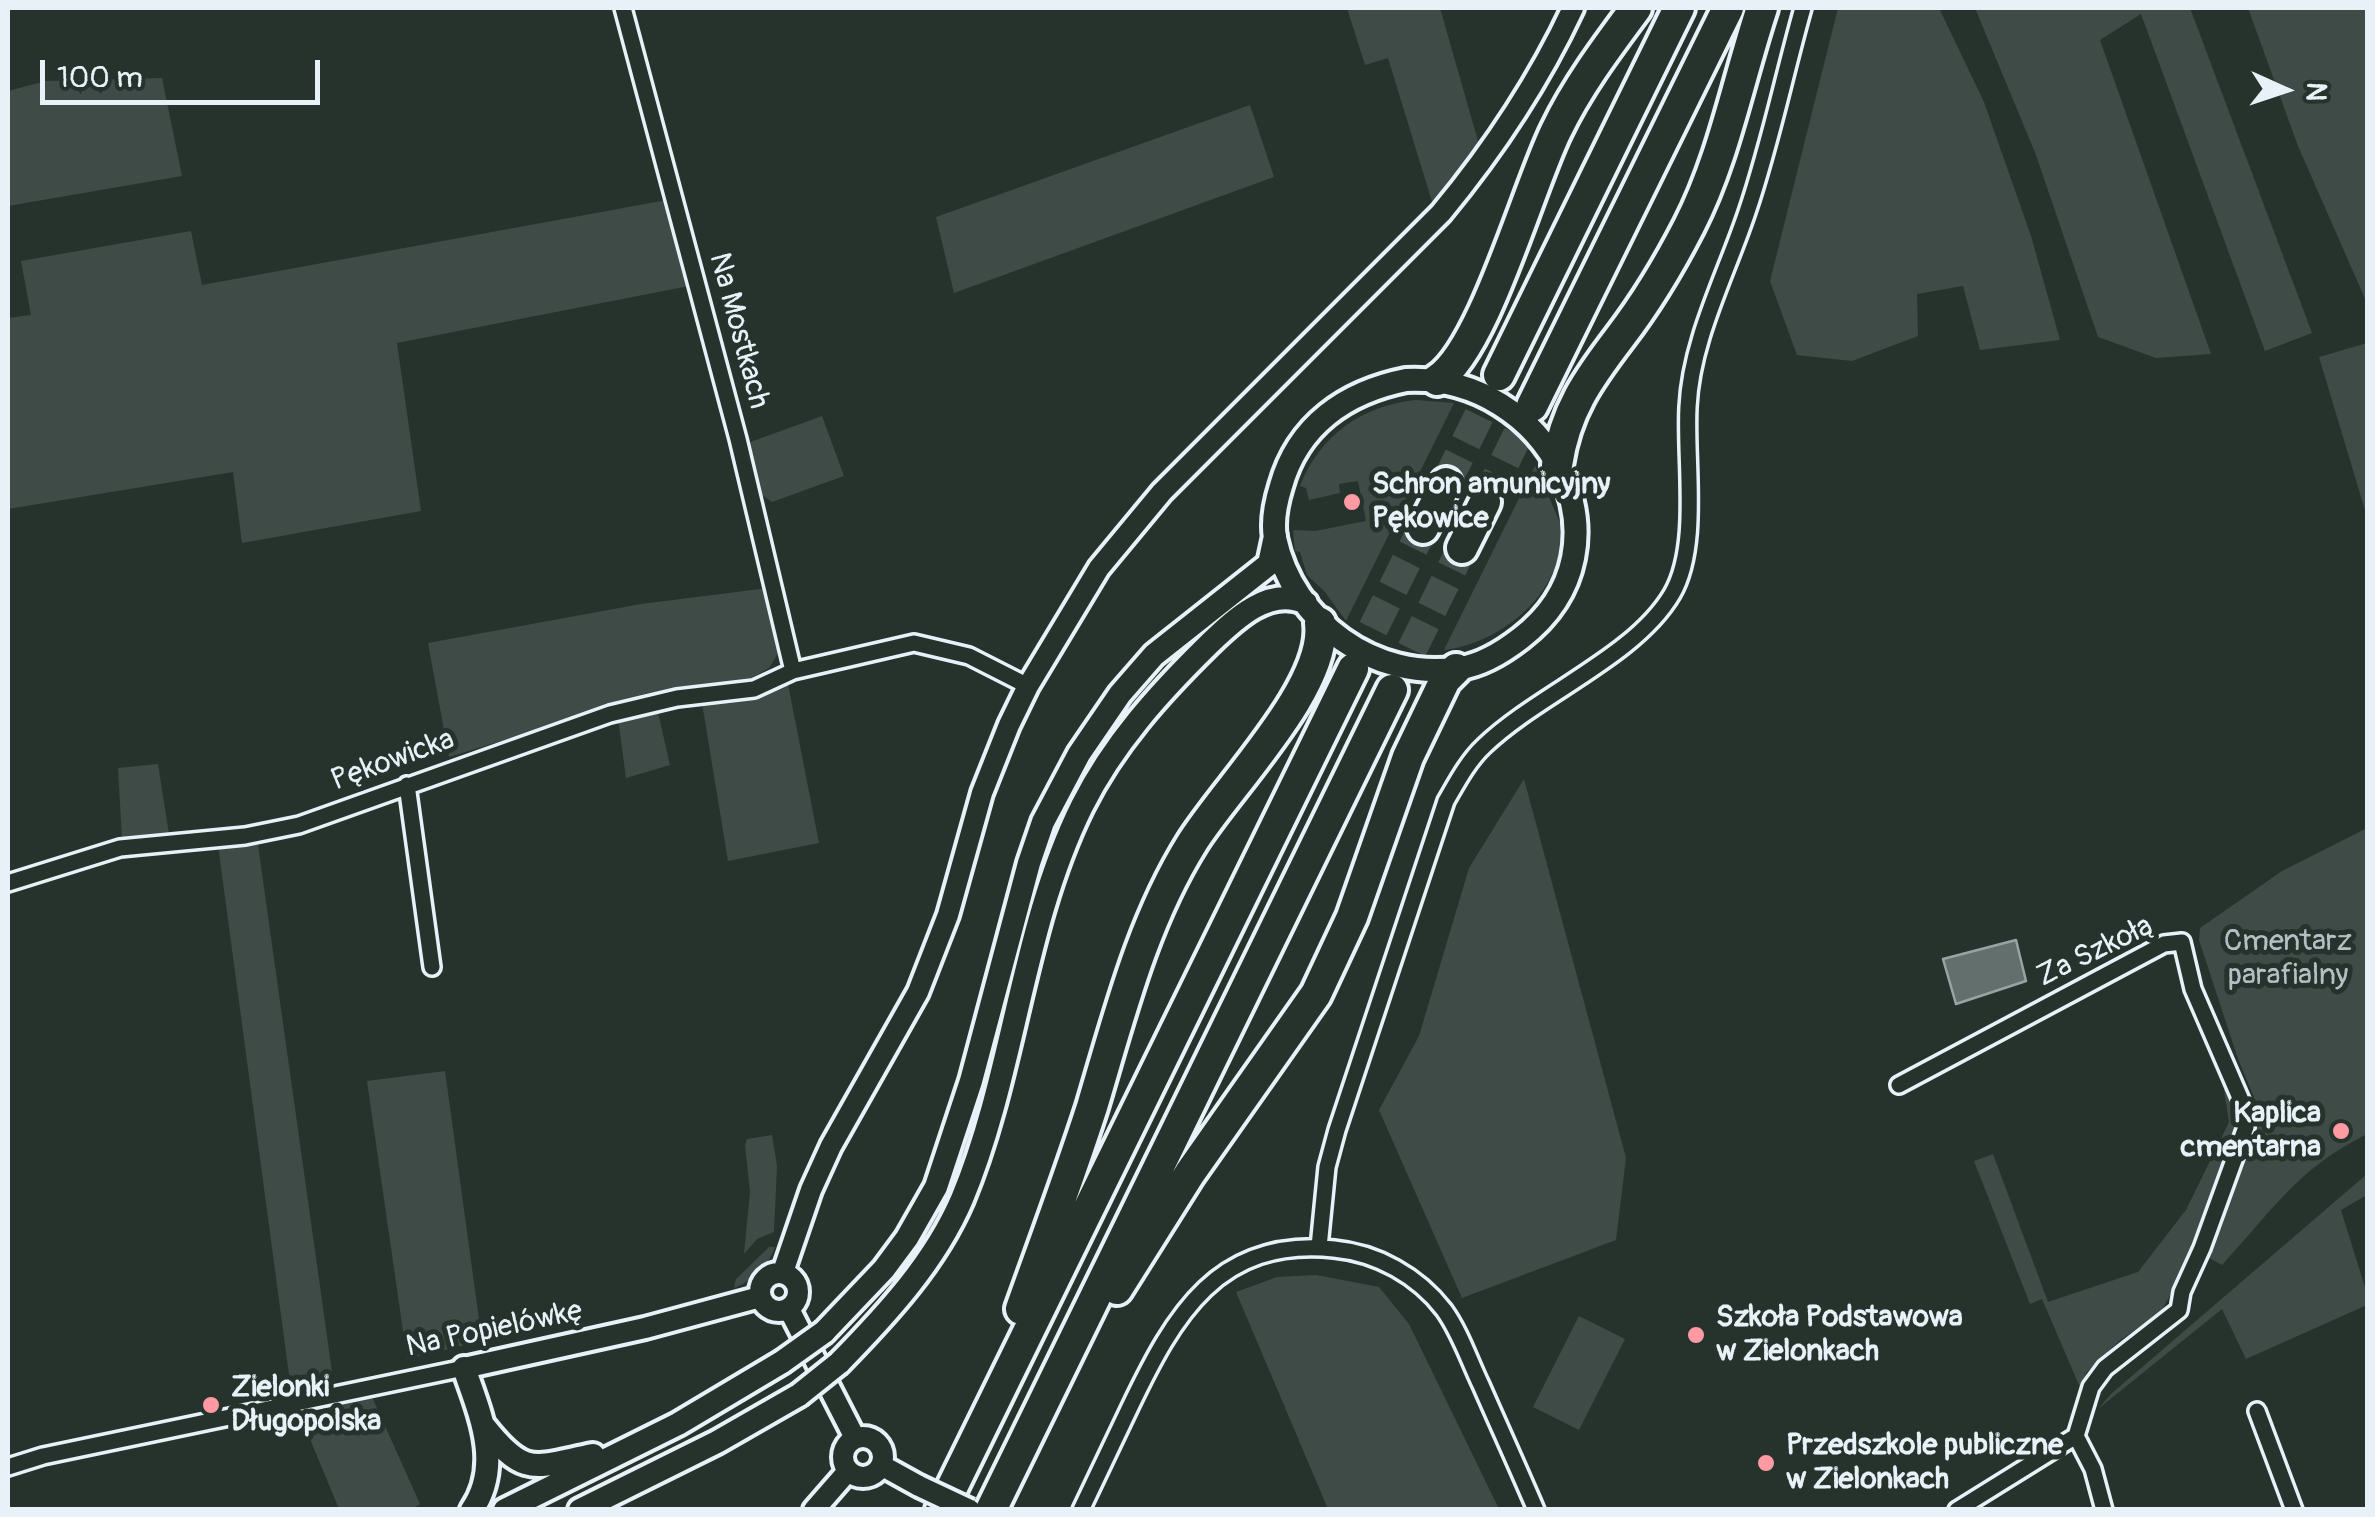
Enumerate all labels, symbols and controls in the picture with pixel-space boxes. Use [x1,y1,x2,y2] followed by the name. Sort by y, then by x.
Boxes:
[45,40,325,102] scale bar
[2235,40,2335,140] north arrow
[57,59,143,96] text: 100 m
[2297,81,2333,102] text: N
[700,249,776,413] street label: Na Mostkach
[1372,467,1610,538] place label: Schron amunicyjny Pękowice
[1341,491,1363,513] marker: Schron amunicyjny Pękowice
[327,722,459,800] street label: Pękowicka
[2032,908,2160,996] street label: Za Szkołą
[2224,924,2352,994] park label: Cmentarz parafialny
[2181,1096,2321,1166] place label: Kaplica cmentarna
[2330,1120,2352,1142] marker: Kaplica cmentarna
[403,1294,587,1366] street label: Na Popielówkę
[1716,1300,1963,1370] place label: Szkoła Podstawowa w Zielonkach
[1685,1324,1707,1346] marker: Szkoła Podstawowa w Zielonkach
[231,1370,381,1440] place label: Zielonki Długopolska
[200,1394,222,1416] marker: Zielonki Długopolska
[1786,1428,2063,1498] place label: Przedszkole publiczne w Zielonkach
[1755,1452,1777,1474] marker: Przedszkole publiczne w Zielonkach

